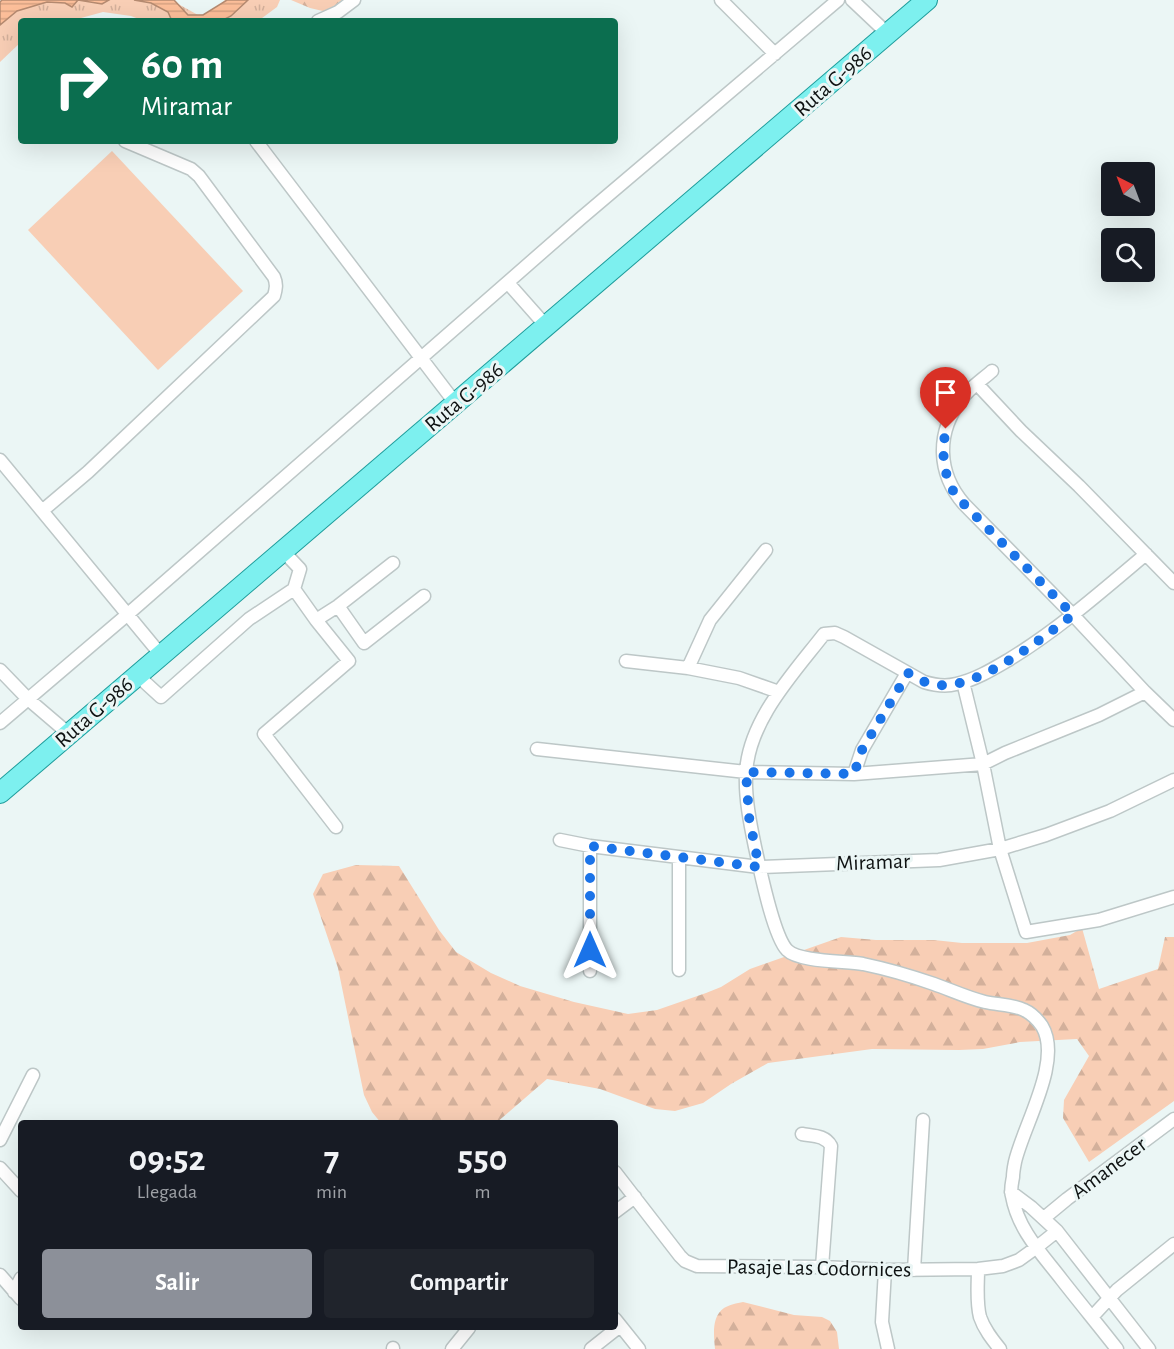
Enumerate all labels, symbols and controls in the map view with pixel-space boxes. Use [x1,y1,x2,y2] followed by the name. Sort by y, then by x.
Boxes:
[42,42,120,120] icon: right
[790,42,876,120] street label: Ruta G-986
[141,44,223,86] text: 60 m
[141,93,232,120] text: Miramar
[1101,162,1155,216] north arrow
[1101,162,1155,282] map controls
[1101,228,1155,282] button: search
[421,358,507,436] street label: Ruta G-986
[920,367,971,429] pin
[929,376,962,409] icon: arrive
[51,673,137,751] street label: Ruta G-986
[836,850,910,874] street label: Miramar
[558,918,622,982] position arrow
[1068,1133,1150,1203] street label: Amanecer
[129,1141,205,1177] text: 09:52
[324,1141,339,1177] text: 7
[458,1141,507,1177] text: 550
[137,1182,197,1202] text: Llegada
[316,1182,347,1202] text: min
[475,1182,491,1202] text: m
[42,1249,312,1318] button: Salir
[324,1249,594,1318] button: Compartir
[727,1255,911,1281] street label: Pasaje Las Codornices

